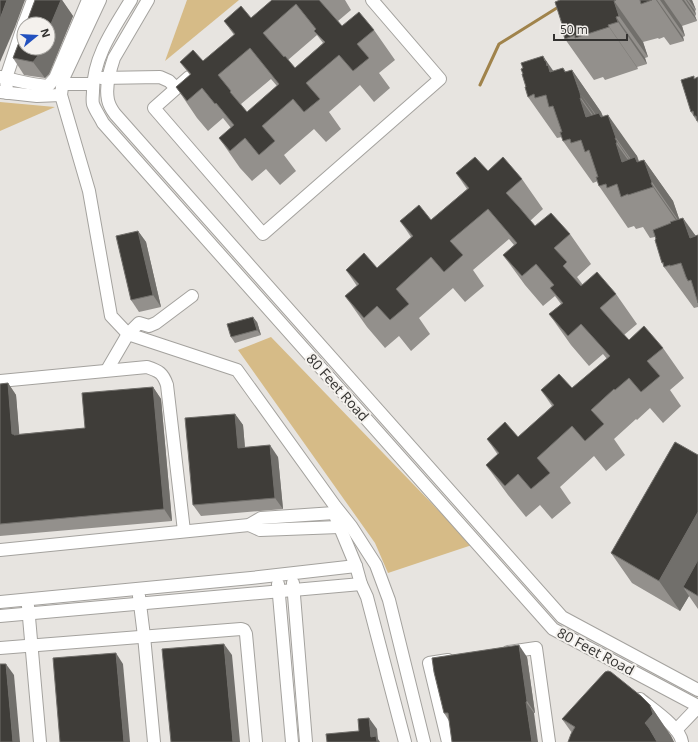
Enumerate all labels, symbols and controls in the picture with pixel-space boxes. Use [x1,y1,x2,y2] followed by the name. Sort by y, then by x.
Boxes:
[16,16,56,56] north arrow
[554,16,627,42] scale bar
[560,21,588,38] text: 50 m
[37,26,55,39] text: N
[303,349,373,425] street label: 80 Feet Road
[554,623,638,679] street label: 80 Feet Road

